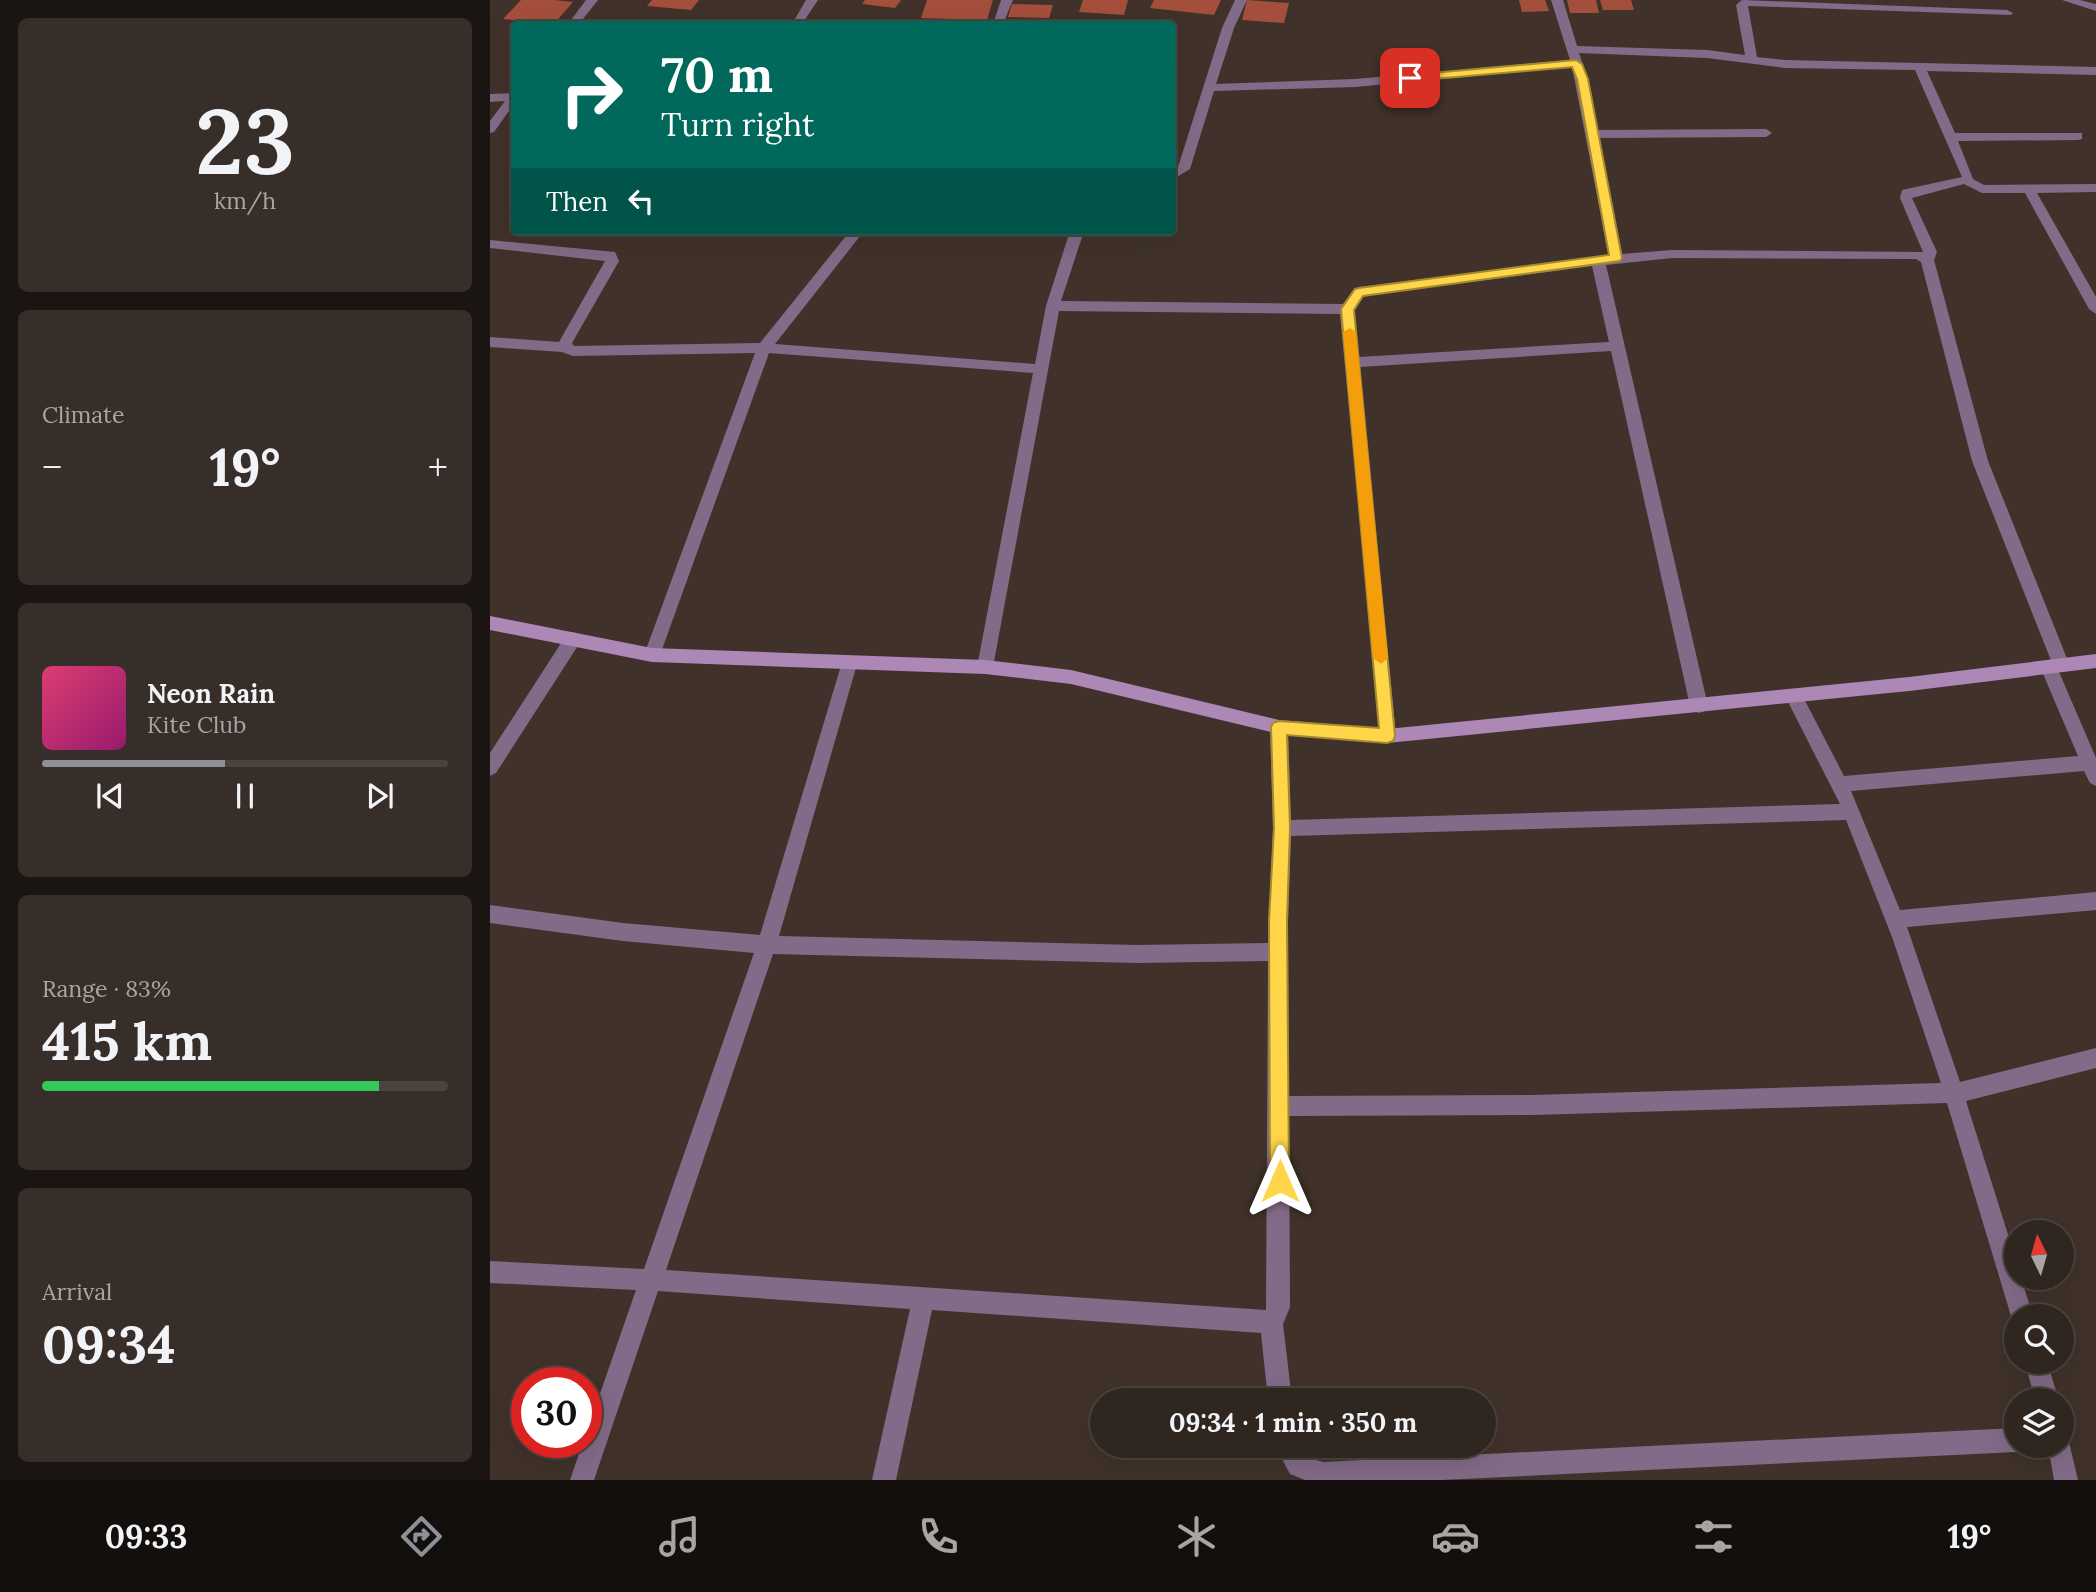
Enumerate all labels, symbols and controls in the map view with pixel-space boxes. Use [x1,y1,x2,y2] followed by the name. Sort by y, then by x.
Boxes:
[661,43,773,105] text: 70 m
[1380,48,1440,108] pin
[546,49,637,140] icon: right
[1391,59,1429,97] icon: arrive
[195,82,295,199] text: 23
[661,104,814,145] text: Turn right
[622,182,660,220] icon: left
[546,185,608,218] text: Then
[214,186,276,215] text: km/h
[42,400,124,429] text: Climate
[210,434,280,500] text: 19°
[42,443,62,491] text: −
[428,443,448,491] text: +
[147,677,275,710] text: Neon Rain
[147,710,246,739] text: Kite Club
[91,777,129,815] icon: previous
[226,777,264,815] icon: pause
[361,777,399,815] icon: next
[42,974,171,1003] text: Range · 83%
[42,1008,212,1074] text: 415 km
[1243,1144,1317,1218] position arrow
[2004,1220,2074,1290] north arrow
[2004,1220,2074,1458] map controls
[42,1277,112,1306] text: Arrival
[2004,1304,2074,1374] button: search
[42,1311,176,1377] text: 09:34
[511,1367,602,1458] speed limit sign: 30
[2004,1388,2074,1458] button: layers
[1169,1406,1417,1439] text: 09:34 · 1 min · 350 m
[397,1512,446,1561] icon: directions
[655,1512,704,1561] icon: music
[914,1512,963,1561] icon: phone
[1172,1512,1221,1561] icon: climate
[1431,1512,1480,1561] icon: car
[1689,1512,1738,1561] icon: filters
[105,1516,187,1557] text: 09:33
[1948,1516,1991,1557] text: 19°

